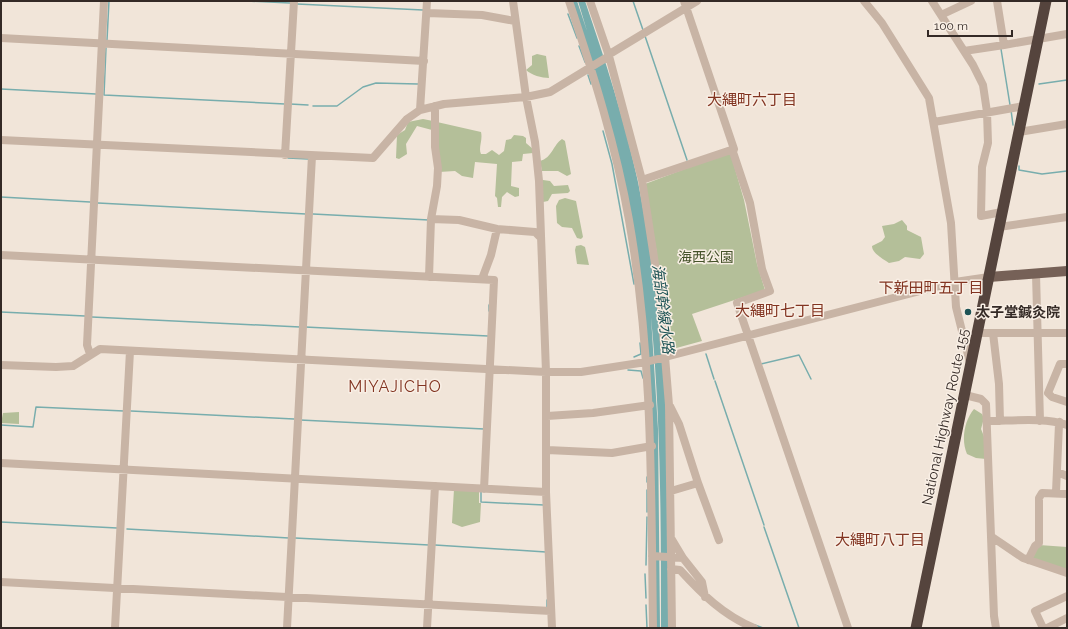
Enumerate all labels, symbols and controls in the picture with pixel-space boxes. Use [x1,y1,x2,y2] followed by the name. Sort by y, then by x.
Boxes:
[928,12,1012,38] scale bar
[934,19,968,33] text: 100 m
[707,91,797,109] district label: 大縄町六丁目
[678,249,734,265] park label: 海西公園
[649,263,678,357] water label: 海部幹線水路
[878,279,984,297] district label: 下新田町五丁目
[735,302,825,320] district label: 大縄町七丁目
[976,304,1060,320] place label: 太子堂鍼灸院
[963,307,973,317] marker: 太子堂鍼灸院
[918,327,972,507] street label: National Highway Route 155
[348,377,442,396] district label: MIYAJICHO
[835,531,925,549] district label: 大縄町八丁目

